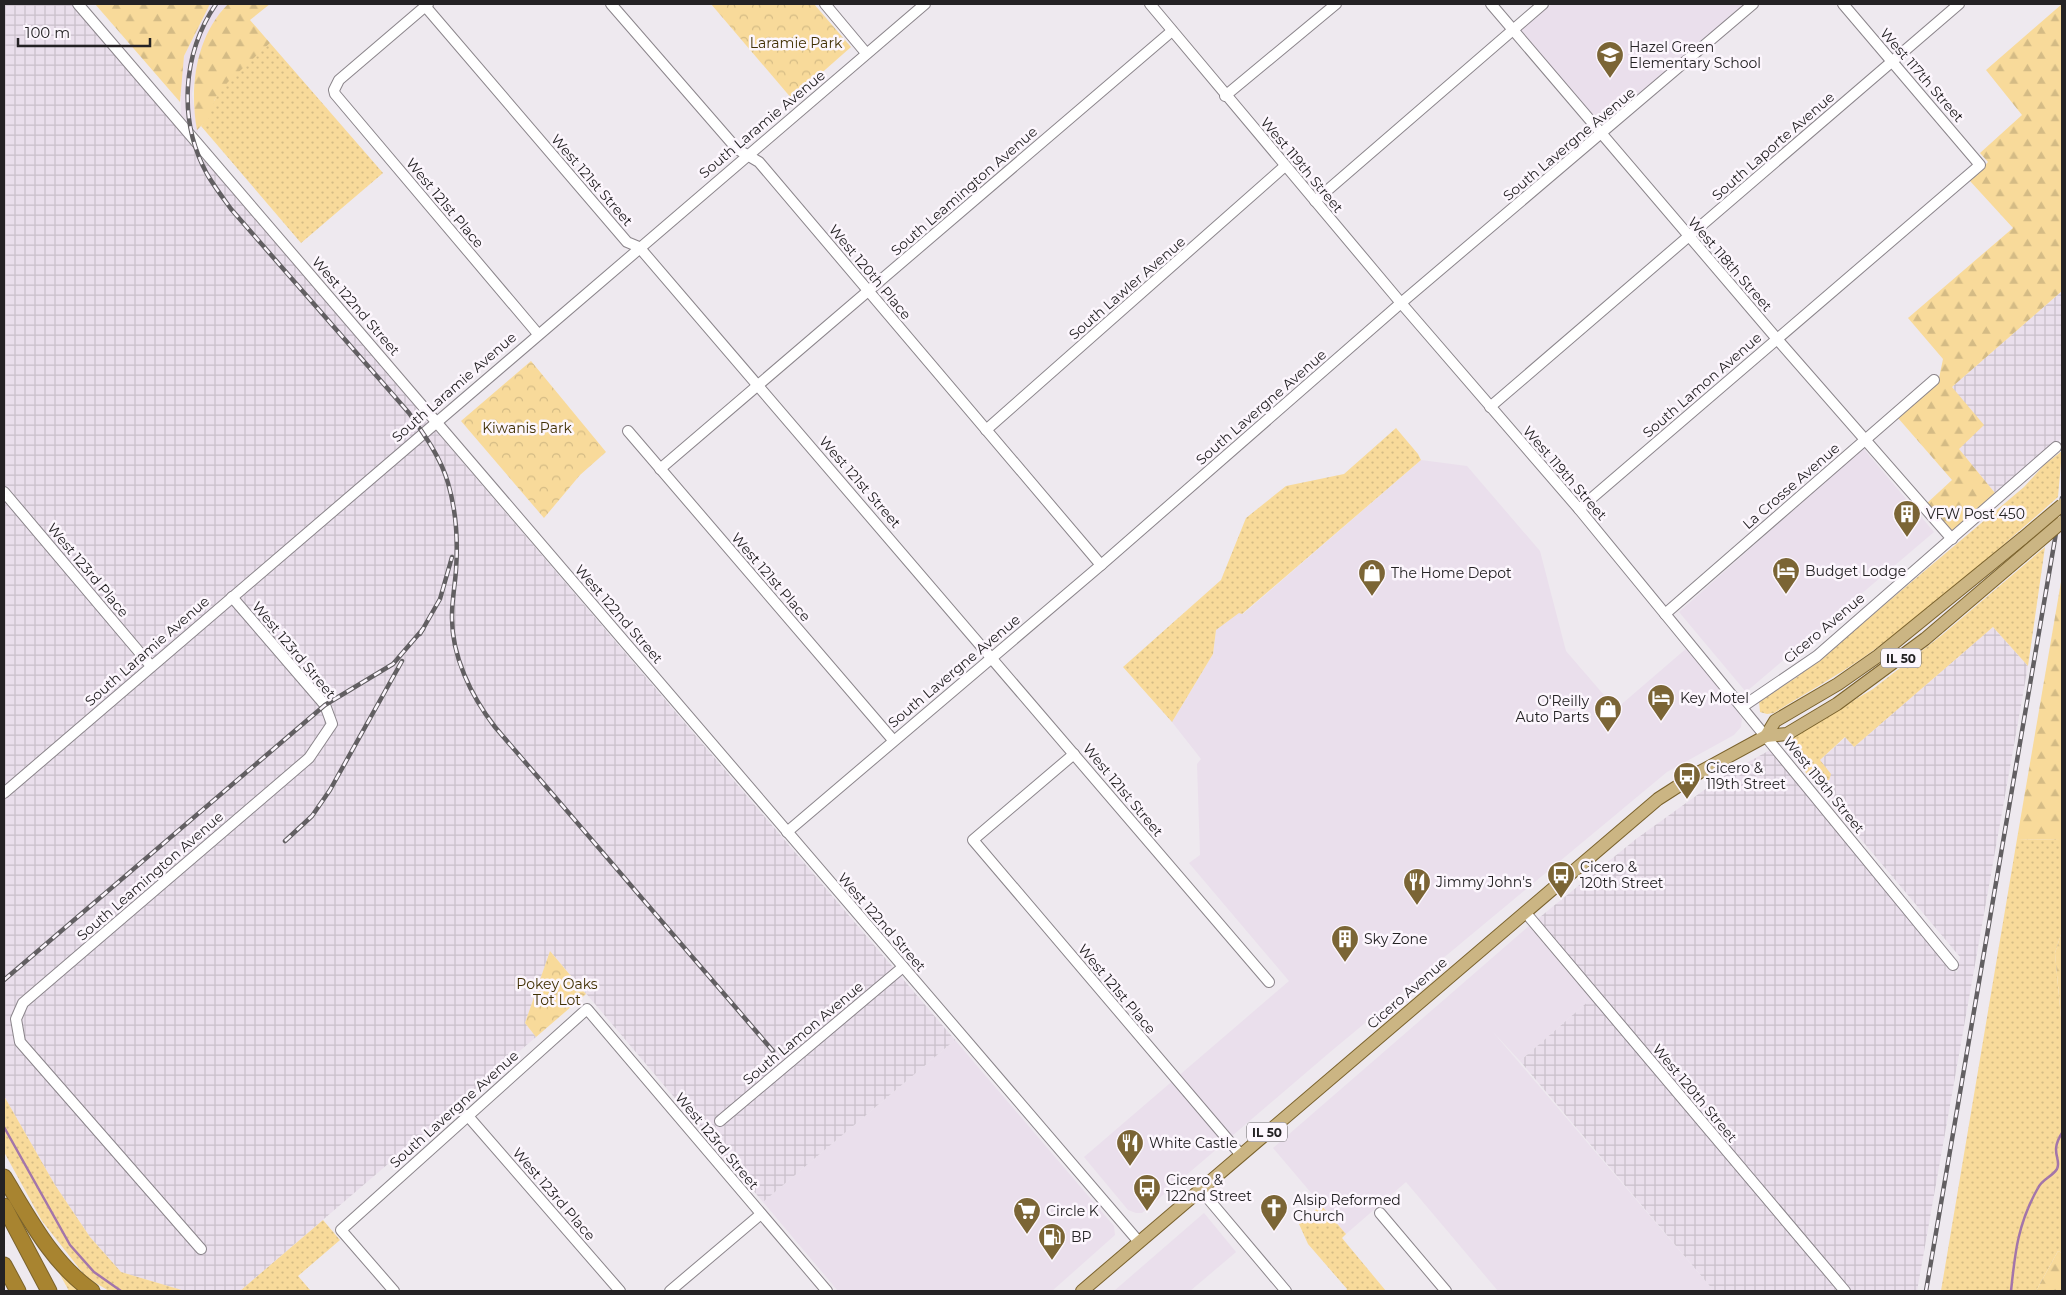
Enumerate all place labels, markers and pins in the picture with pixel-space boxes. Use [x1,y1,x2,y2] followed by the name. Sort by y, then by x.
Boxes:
[1629,38,1761,72] place label: Hazel Green Elementary School
[1595,40,1625,79] school or university icon: Hazel Green Elementary School
[1892,499,1922,538] building icon: VFW Post 450
[1926,505,2025,523] place label: VFW Post 450
[1771,556,1801,595] hotel icon: Budget Lodge
[1357,558,1387,597] shop icon: The Home Depot
[1805,562,1906,580] place label: Budget Lodge
[1391,564,1512,582] place label: The Home Depot
[1646,683,1676,722] hotel icon: Key Motel
[1680,689,1749,707] place label: Key Motel
[1515,692,1589,726] place label: O'Reilly Auto Parts
[1593,694,1623,733] shop icon: O'Reilly Auto Parts
[1706,759,1786,793] place label: Cicero & 119th Street
[1672,761,1702,800] bus stop icon: Cicero & 119th Street
[1580,858,1664,892] place label: Cicero & 120th Street
[1546,860,1576,899] bus stop icon: Cicero & 120th Street
[1402,867,1432,906] restaurant icon: Jimmy John's
[1435,873,1532,891] place label: Jimmy John's
[1330,924,1360,963] building icon: Sky Zone
[1364,930,1428,948] place label: Sky Zone
[1115,1128,1145,1167] restaurant icon: White Castle
[1149,1134,1238,1152] place label: White Castle
[1166,1171,1252,1205] place label: Cicero & 122nd Street
[1132,1173,1162,1212] bus stop icon: Cicero & 122nd Street
[1293,1191,1401,1225] place label: Alsip Reformed Church
[1259,1193,1289,1232] church icon: Alsip Reformed Church
[1012,1196,1042,1235] supermarket icon: Circle K
[1046,1202,1099,1220] place label: Circle K
[1037,1222,1067,1261] fuel station icon: BP
[1071,1228,1092,1246] place label: BP

